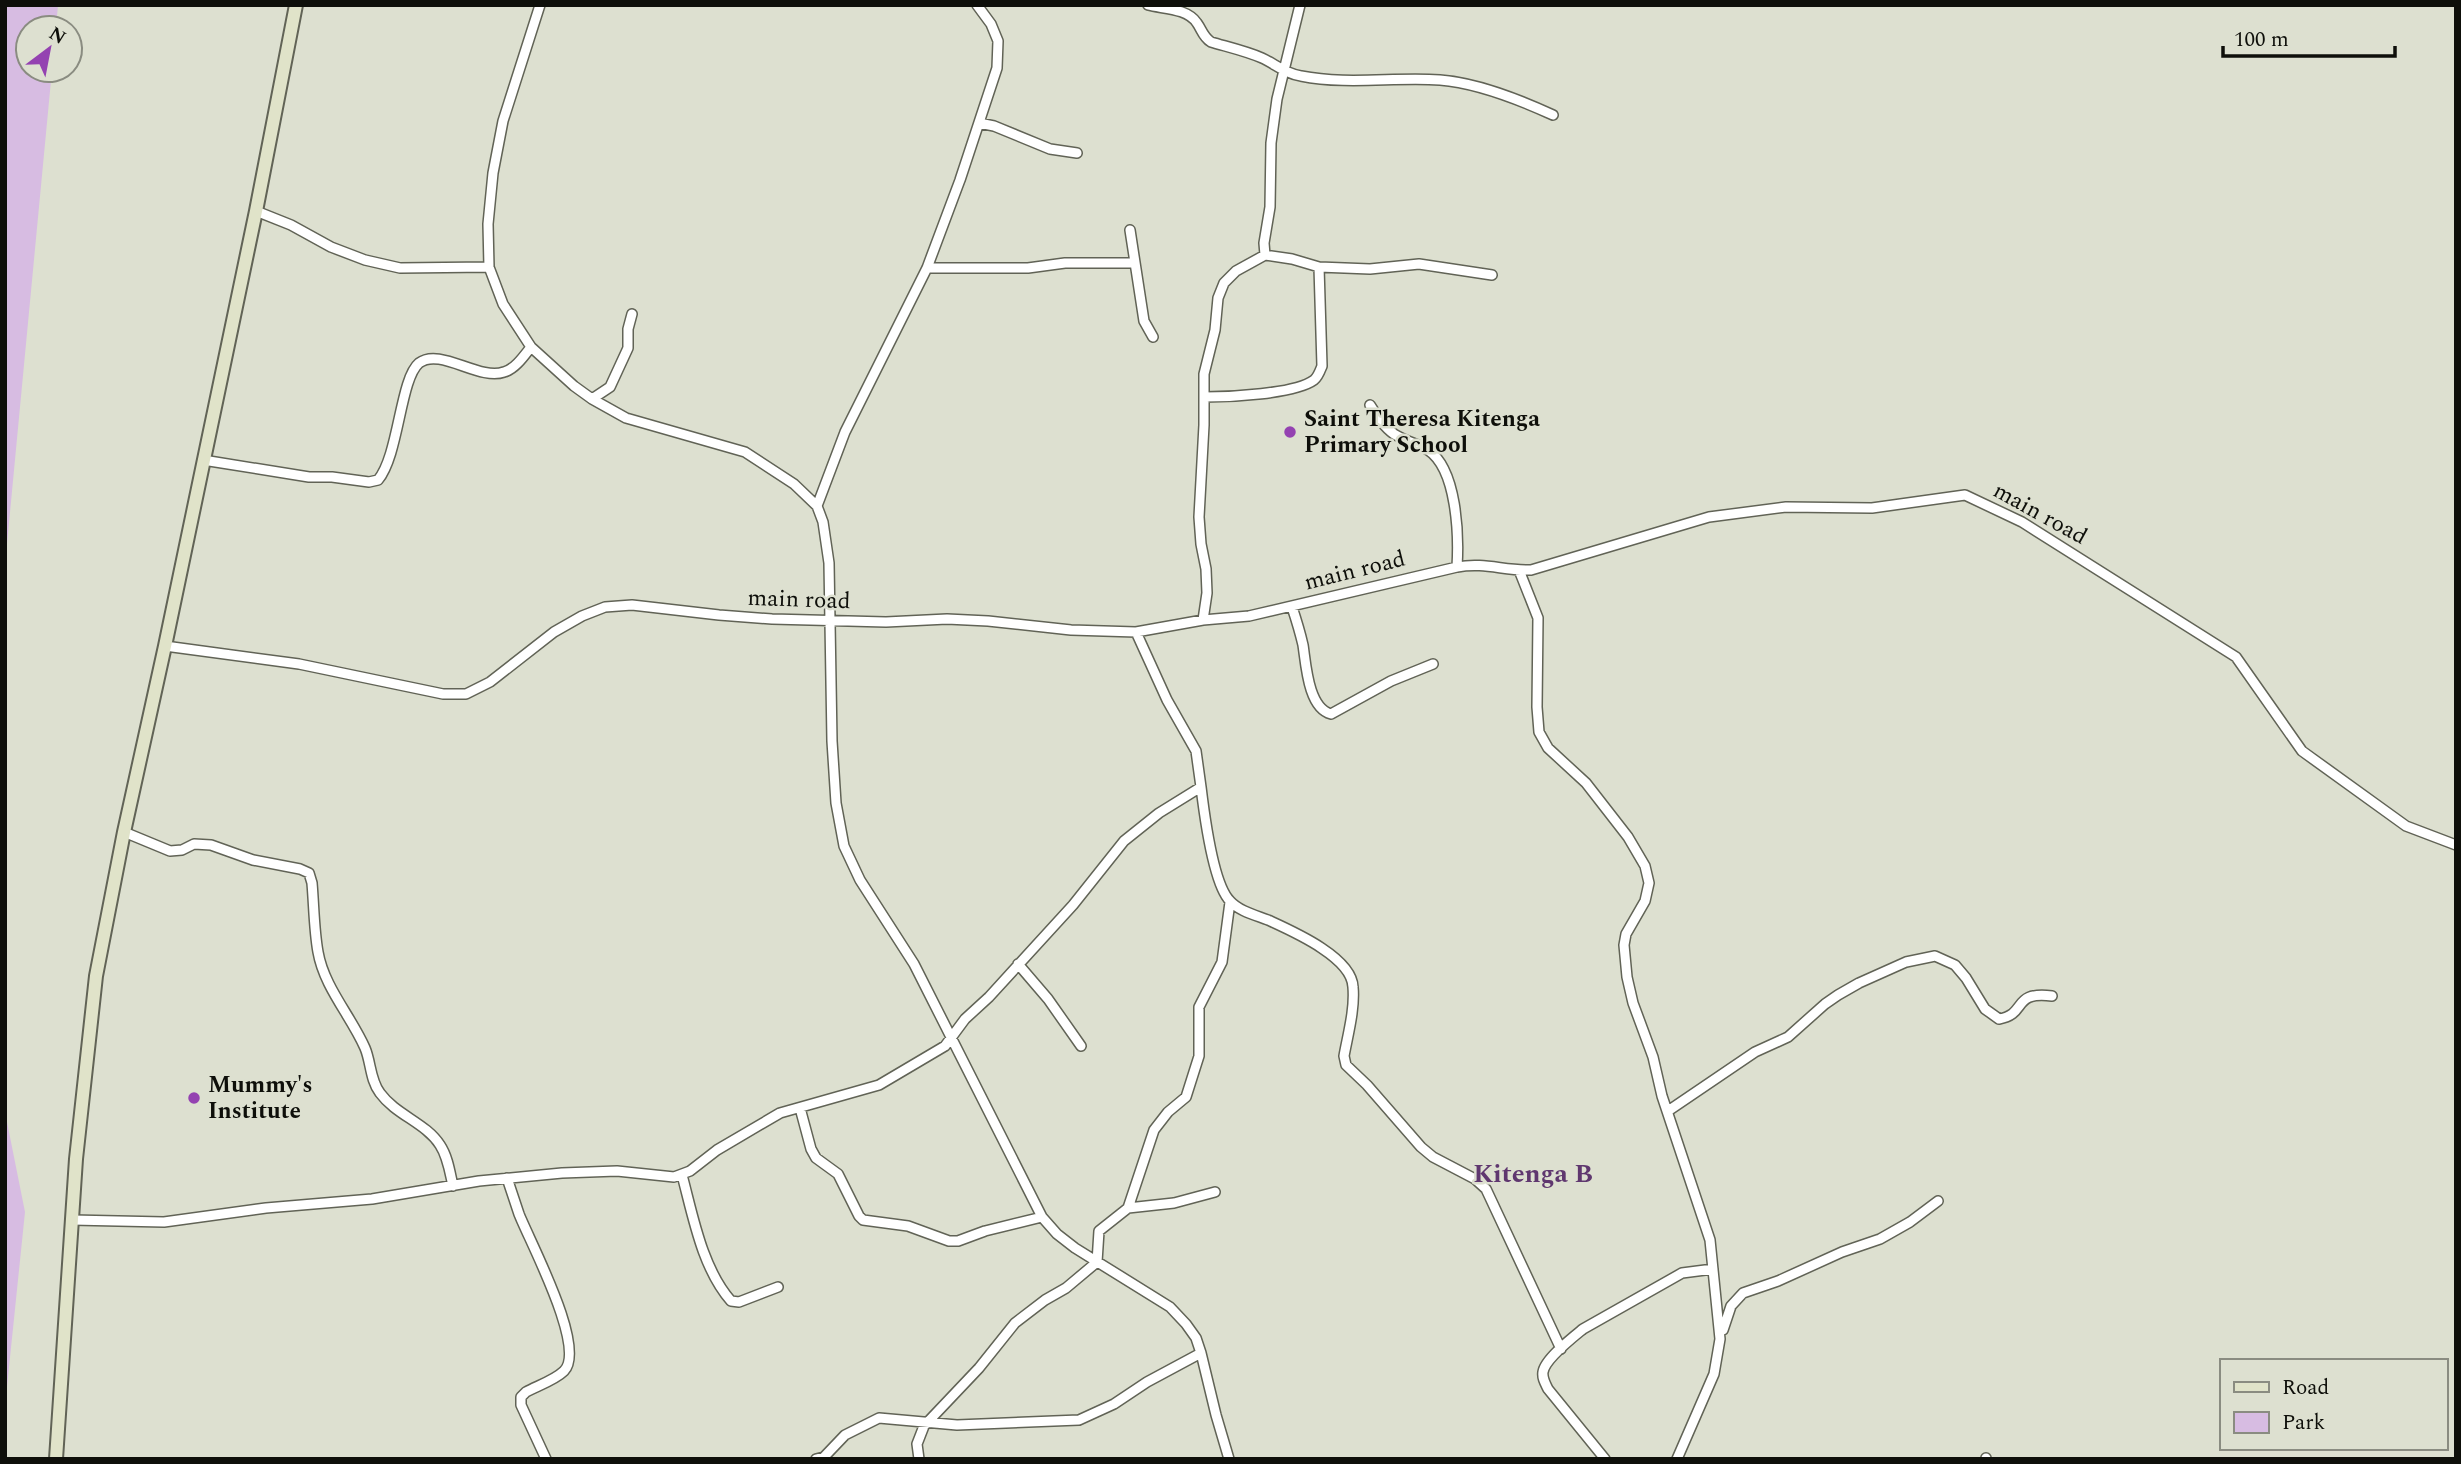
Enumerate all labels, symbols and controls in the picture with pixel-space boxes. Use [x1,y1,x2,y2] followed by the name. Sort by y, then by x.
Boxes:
[14,14,84,84] north arrow
[2223,14,2394,58] scale bar
[43,19,71,52] text: N
[2234,24,2289,56] text: 100 m
[1304,402,1540,463] place label: Saint Theresa Kitenga Primary School
[1282,424,1298,440] marker: Saint Theresa Kitenga Primary School
[1986,474,2094,554] street label: main road
[1301,542,1409,600] street label: main road
[747,581,851,619] street label: main road
[208,1068,313,1129] place label: Mummy's Institute
[186,1090,202,1106] marker: Mummy's Institute
[1473,1154,1593,1194] district label: Kitenga B
[2220,1359,2447,1450] legend
[2282,1372,2329,1404] text: Road
[2282,1407,2326,1439] text: Park

